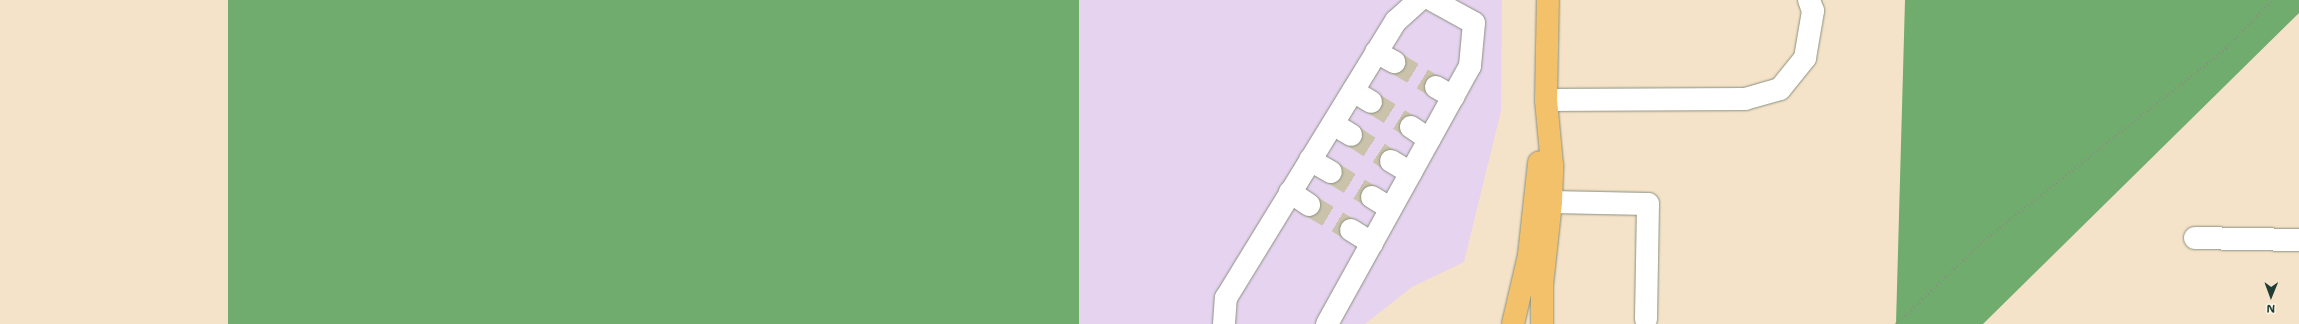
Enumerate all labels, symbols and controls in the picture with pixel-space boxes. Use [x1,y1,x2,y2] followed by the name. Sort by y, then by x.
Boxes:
[2251,276,2291,316] north arrow
[2266,301,2275,316] text: N

